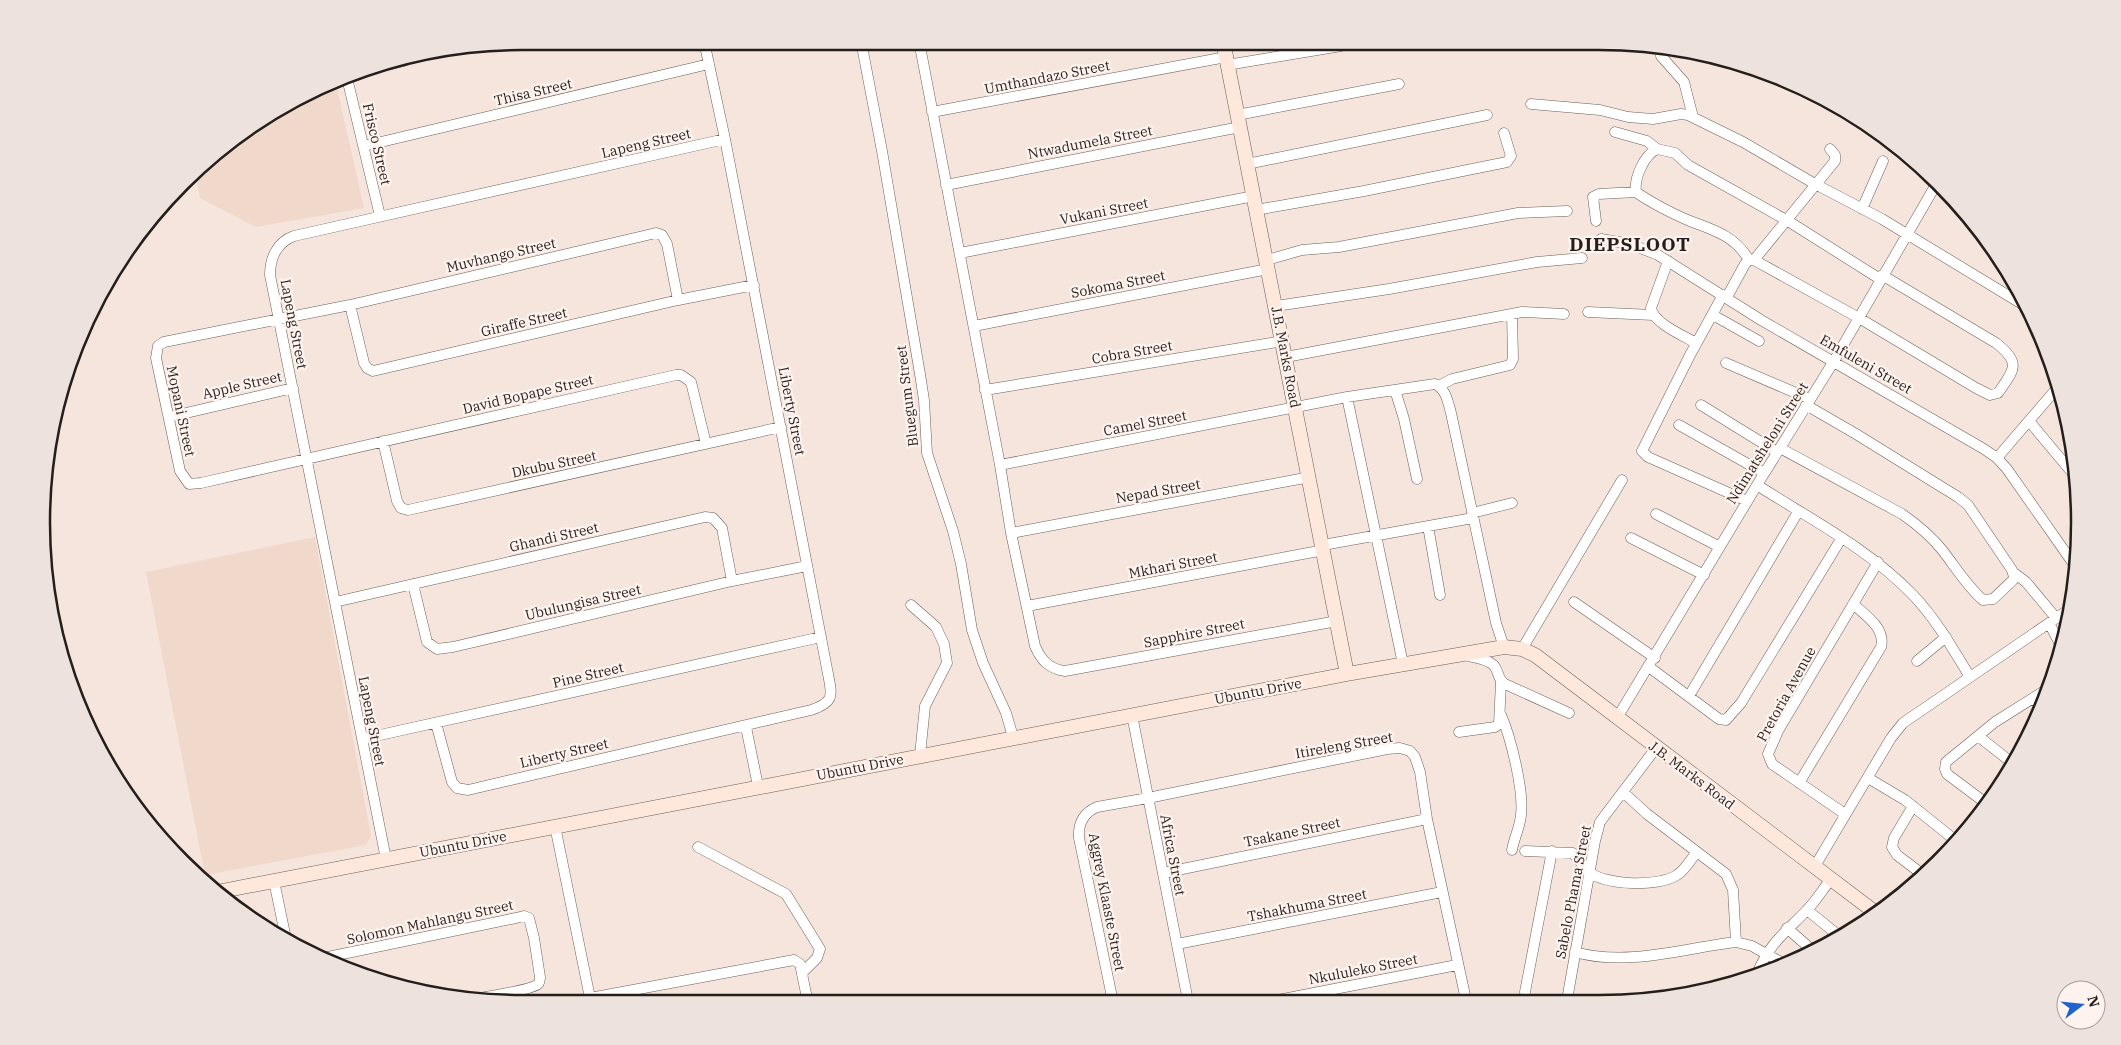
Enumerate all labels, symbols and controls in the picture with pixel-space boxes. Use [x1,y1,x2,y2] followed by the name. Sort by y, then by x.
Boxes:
[983,56,1111,98] street label: Umthandazo Street
[492,74,574,110] street label: Thisa Street
[359,101,395,187] street label: Frisco Street
[1026,121,1154,163] street label: Ntwadumela Street
[599,124,693,162] street label: Lapeng Street
[1058,194,1150,228] street label: Vukani Street
[1569,232,1691,256] district label: DIEPSLOOT
[445,234,557,276] street label: Muvhango Street
[1069,266,1167,302] street label: Sokoma Street
[276,277,312,371] street label: Lapeng Street
[479,303,569,341] street label: Giraffe Street
[1267,305,1305,410] street label: J.B. Marks Road
[1817,330,1915,398] street label: Emfuleni Street
[1090,336,1174,368] street label: Cobra Street
[892,344,922,448] street label: Bluegum Street
[163,364,199,458] street label: Mopani Street
[775,365,809,457] street label: Liberty Street
[201,367,283,403] street label: Apple Street
[461,370,595,418] street label: David Bopape Street
[1722,379,1812,507] street label: Ndimatsheloni Street
[1102,406,1188,440] street label: Camel Street
[510,446,598,482] street label: Dkubu Street
[1114,475,1202,507] street label: Nepad Street
[508,518,600,556] street label: Ghandi Street
[1127,548,1219,582] street label: Mkhari Street
[523,580,643,624] street label: Ubulungisa Street
[1142,614,1246,652] street label: Sapphire Street
[1752,643,1820,745] street label: Pretoria Avenue
[551,658,625,692] street label: Pine Street
[354,674,390,768] street label: Lapeng Street
[1213,674,1303,708] street label: Ubuntu Drive
[1294,728,1394,762] street label: Itireleng Street
[518,734,610,772] street label: Liberty Street
[1645,737,1739,813] street label: J.B. Marks Road
[815,750,905,784] street label: Ubuntu Drive
[1156,813,1190,897] street label: Africa Street
[1242,813,1342,851] street label: Tsakane Street
[1551,824,1595,960] street label: Sabelo Phama Street
[418,827,508,861] street label: Ubuntu Drive
[1085,831,1129,973] street label: Aggrey Klaaste Street
[1246,885,1368,925] street label: Tshakhuma Street
[345,896,515,948] street label: Solomon Mahlangu Street
[1307,950,1419,988] street label: Nkululeko Street
[2056,980,2106,1030] north arrow
[2083,994,2104,1009] text: N

